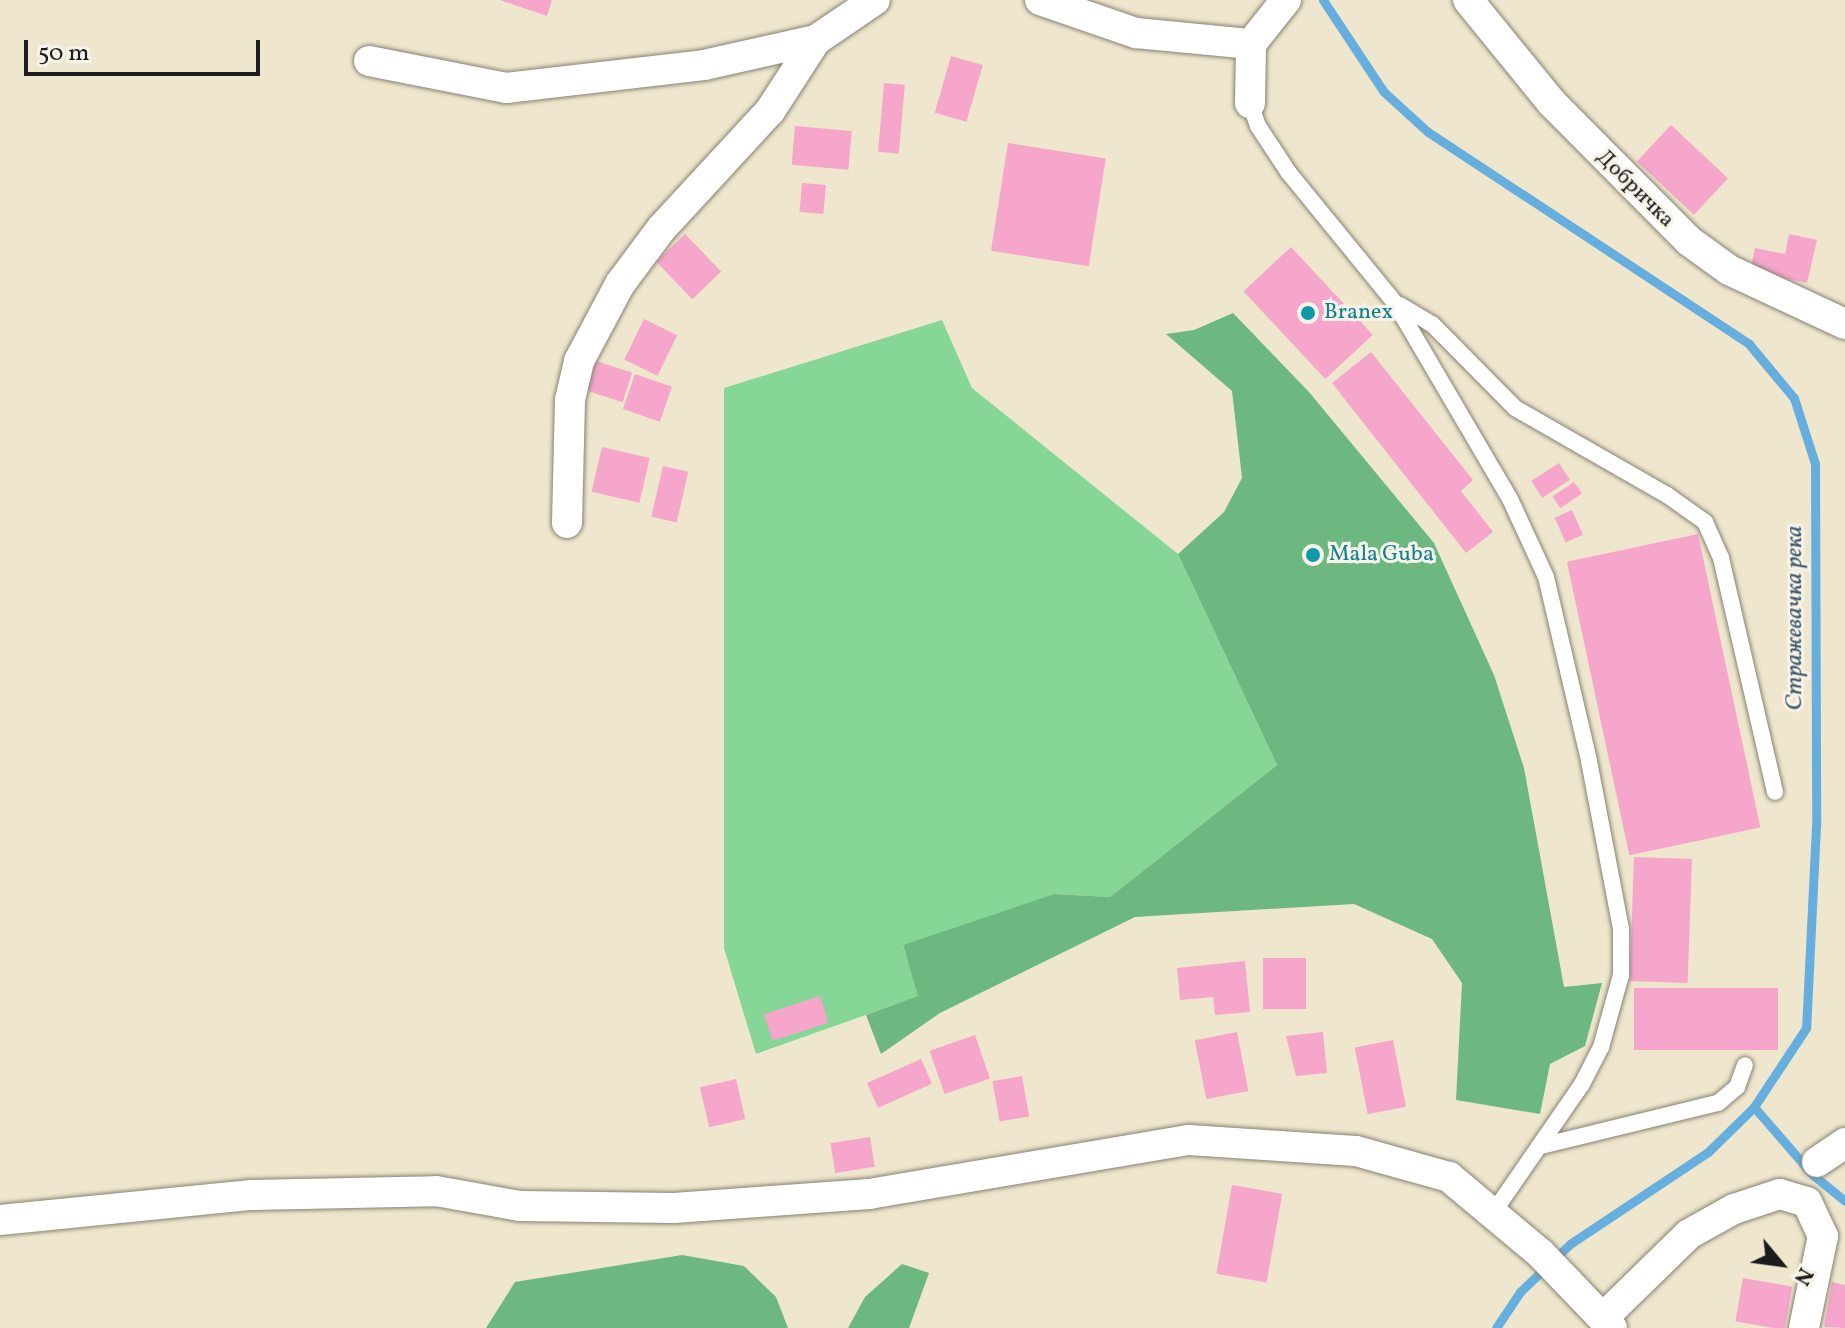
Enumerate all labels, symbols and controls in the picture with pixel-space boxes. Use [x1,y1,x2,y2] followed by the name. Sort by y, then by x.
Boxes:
[28,24,264,74] scale bar
[38,37,90,71] text: 50 m
[1590,144,1680,234] street label: Добричка
[1324,300,1393,326] place label: Branex
[1299,304,1317,322] marker: Branex
[1782,526,1810,710] water label: Стражевачка река
[1329,542,1434,568] place label: Mala Guba
[1304,546,1322,564] marker: Mala Guba
[1741,1224,1821,1304] north arrow
[1785,1261,1820,1290] text: N

